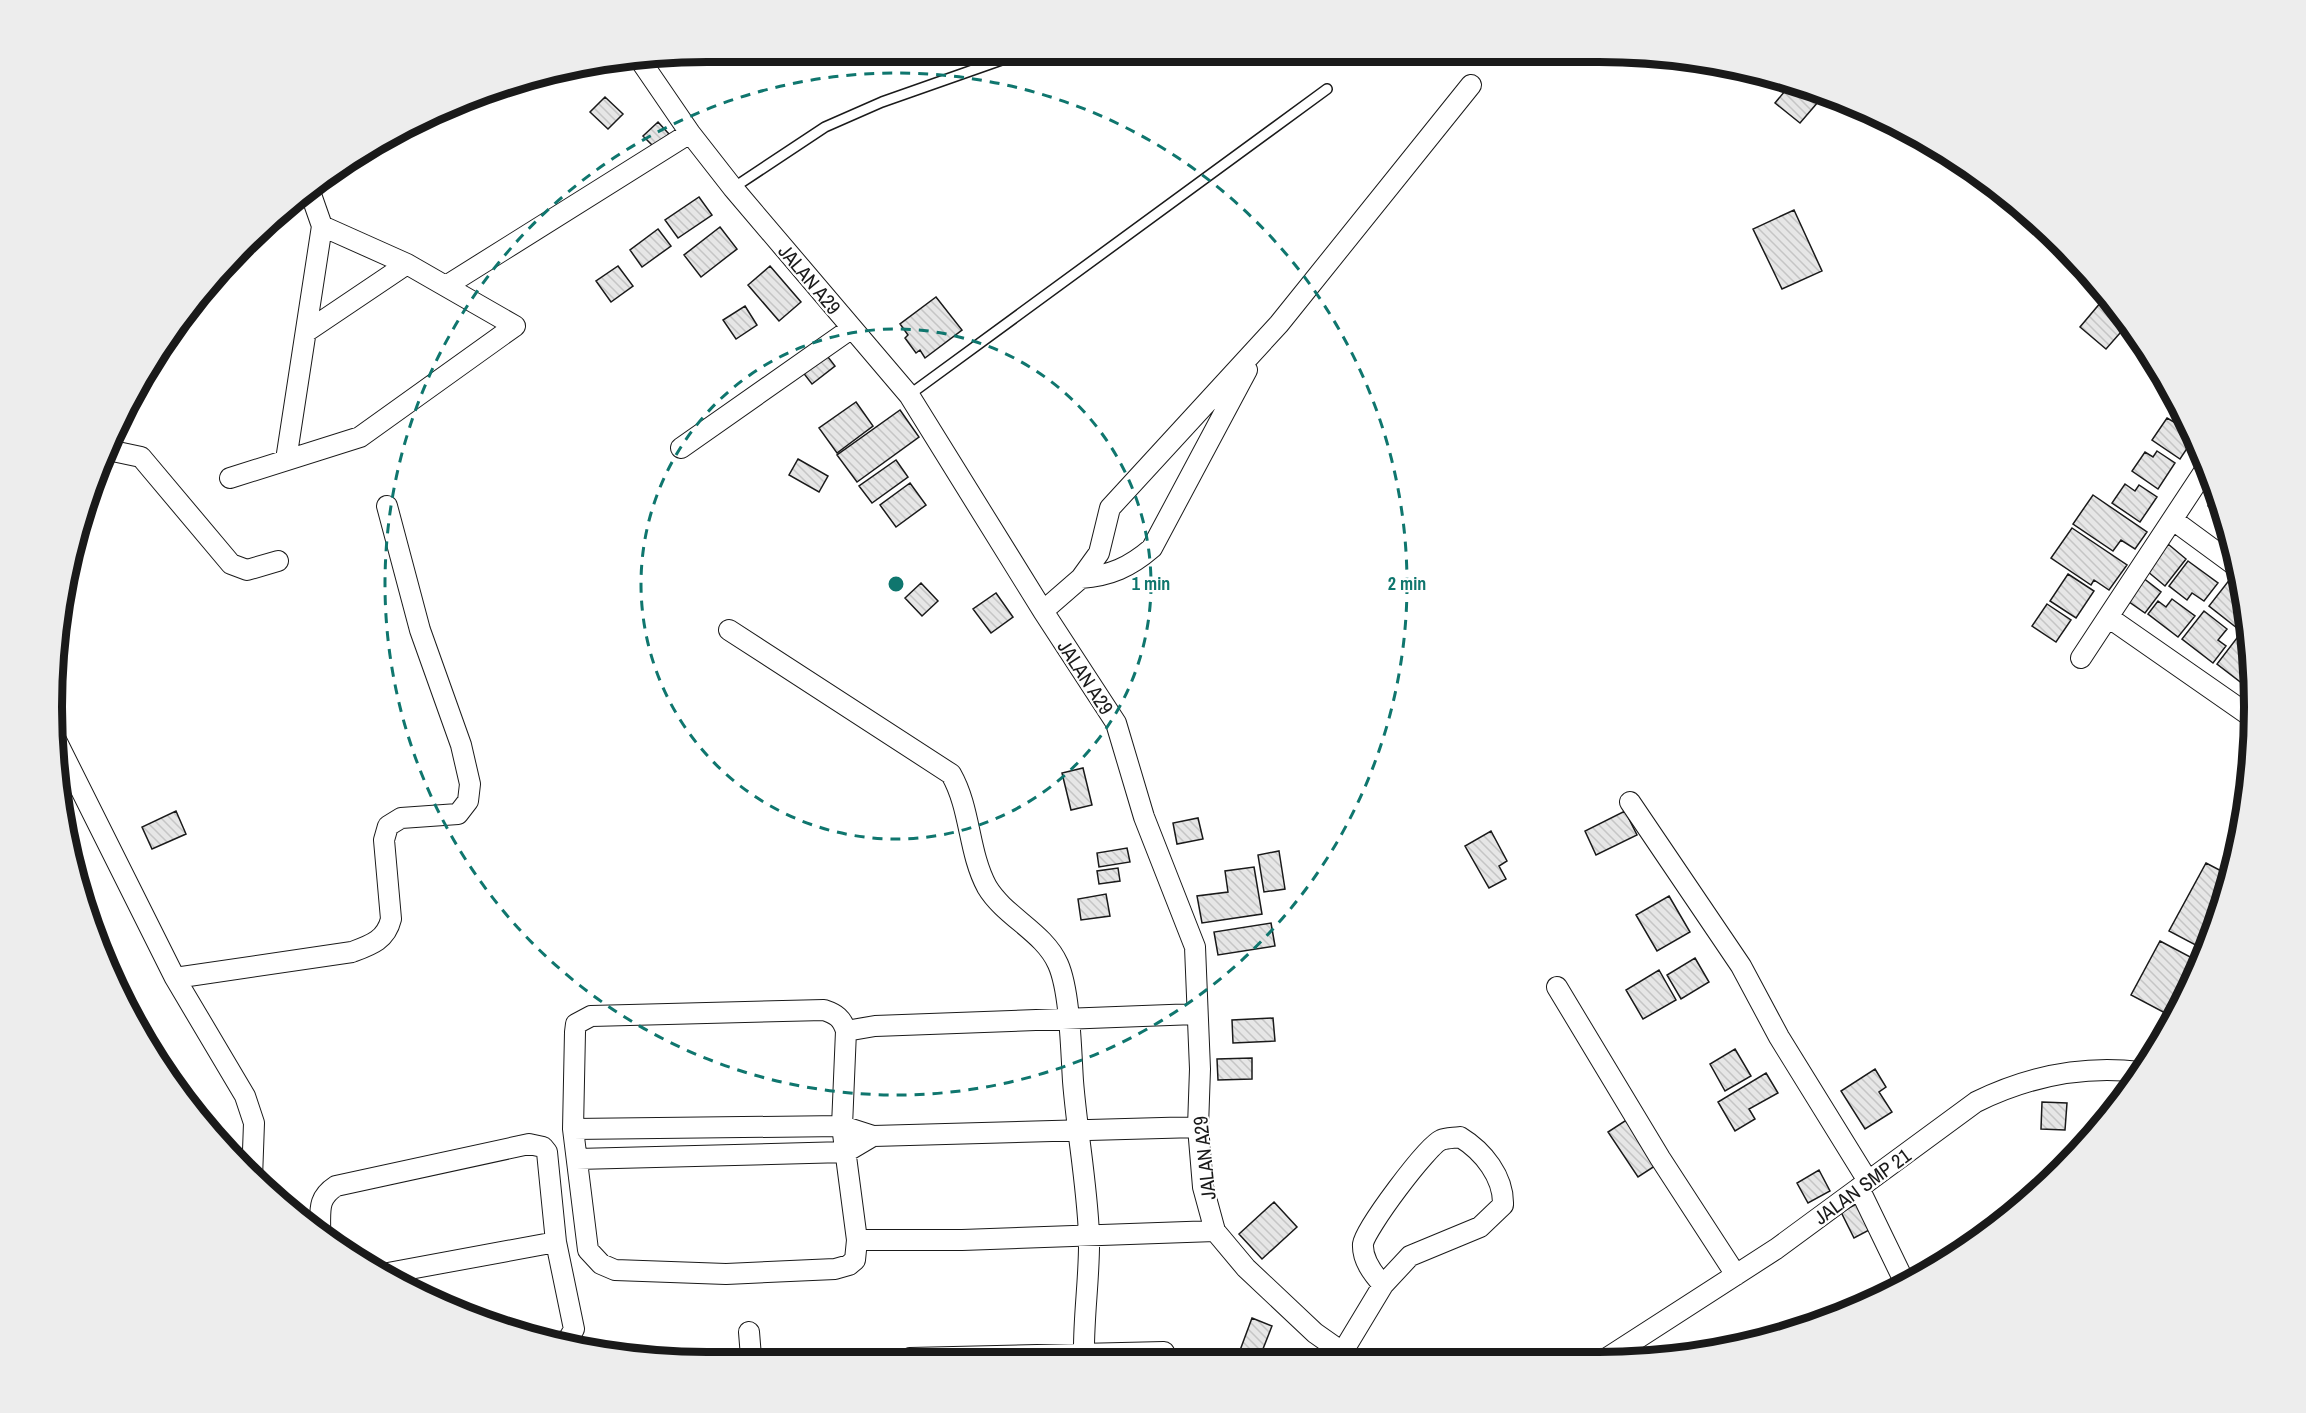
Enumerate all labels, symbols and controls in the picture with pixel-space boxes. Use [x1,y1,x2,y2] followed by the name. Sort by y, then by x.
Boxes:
[773,238,847,320] street label: JALAN A29
[1132,571,1170,596] text: 1 min
[1388,571,1426,596] text: 2 min
[886,574,906,594] centre of rings
[1052,634,1120,720] street label: JALAN A29
[1186,1115,1222,1201] street label: JALAN A29
[1808,1142,1916,1230] street label: JALAN SMP 21

